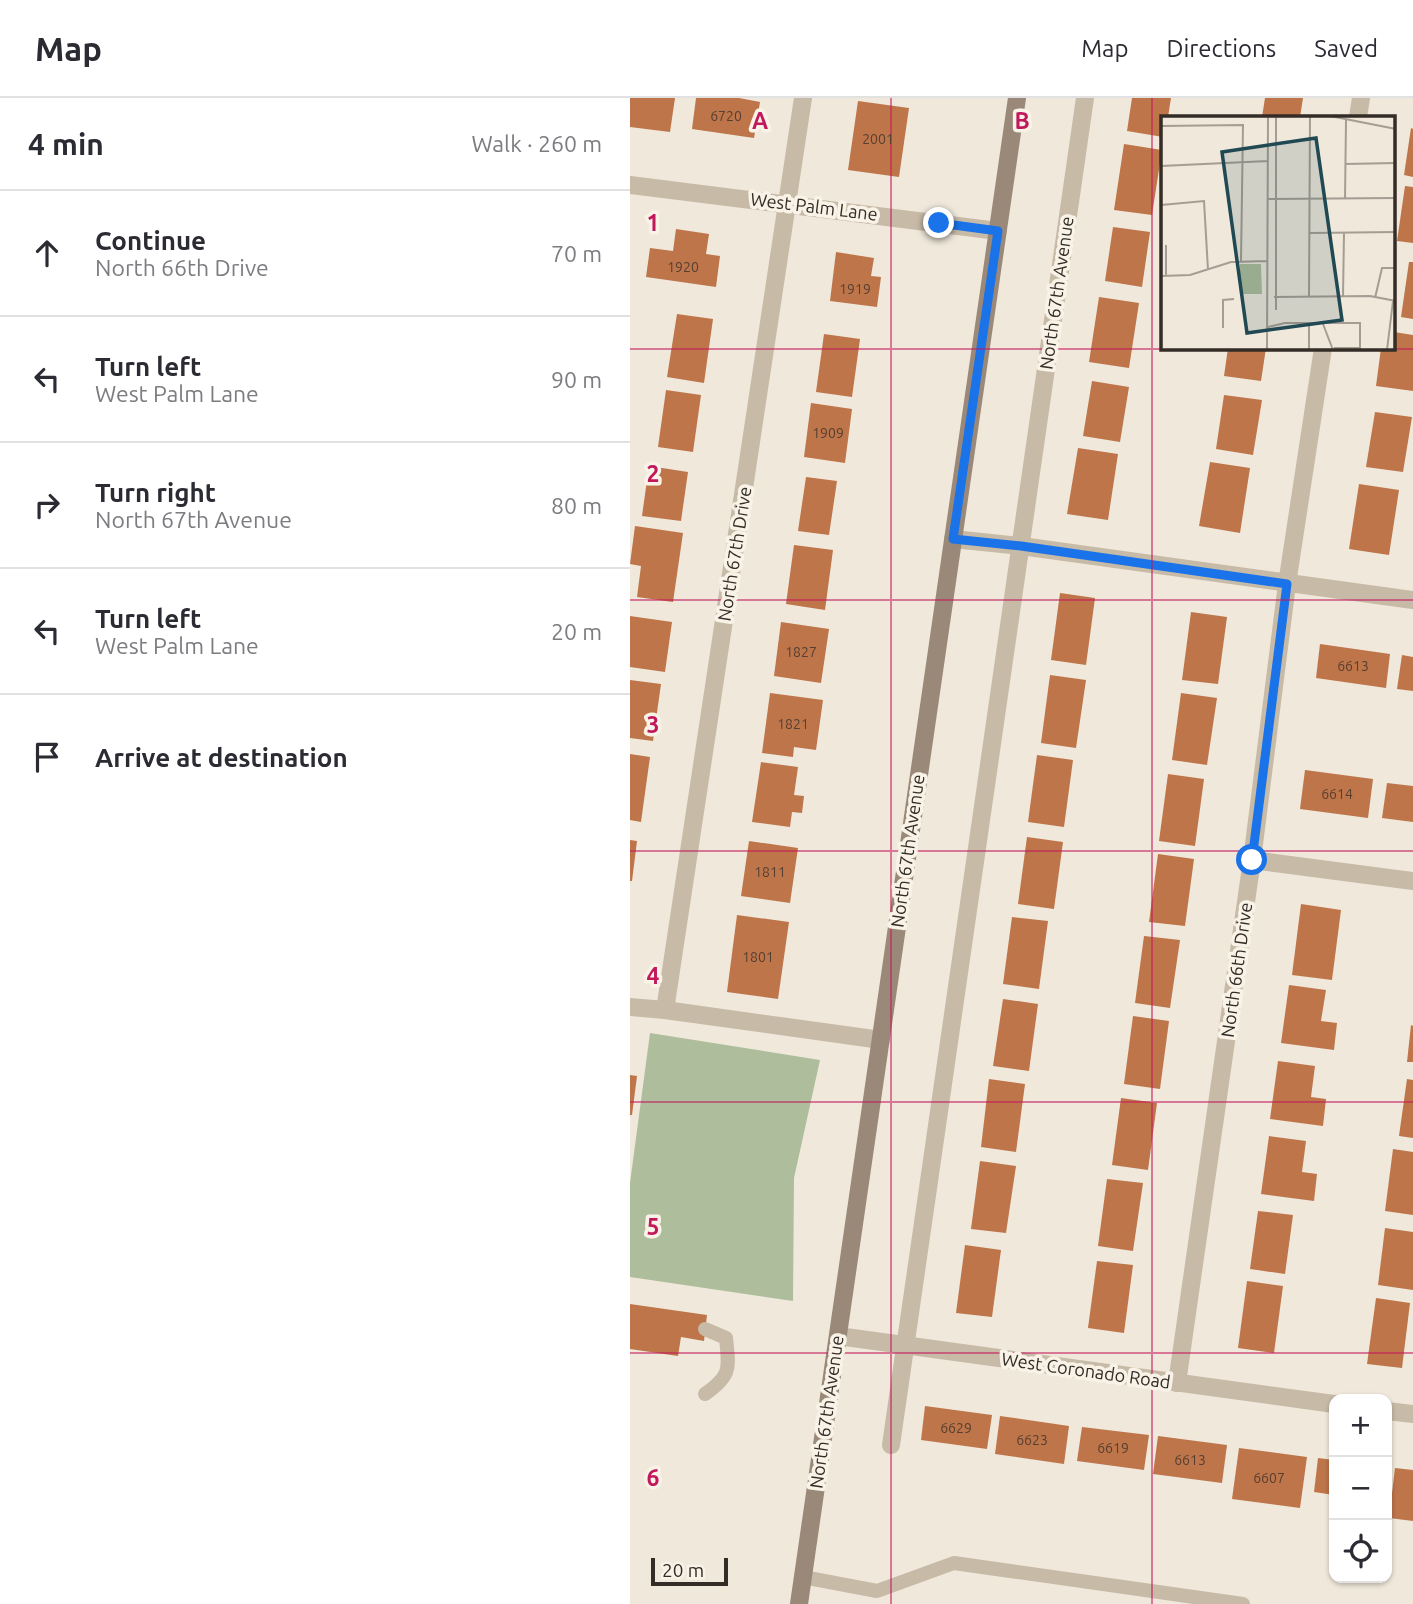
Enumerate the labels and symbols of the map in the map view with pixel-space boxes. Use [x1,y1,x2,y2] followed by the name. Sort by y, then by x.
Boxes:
[710,108,742,124] house number: 6720
[752,108,768,133] text: A
[1014,108,1030,133] text: B
[1161,116,1396,350] inset map
[862,131,894,147] house number: 2001
[749,188,879,224] street label: West Palm Lane
[923,207,954,238] route end
[647,210,659,235] text: 1
[1035,215,1077,371] street label: North 67th Avenue
[667,259,699,275] house number: 1920
[839,281,871,297] house number: 1919
[812,425,844,441] house number: 1909
[647,461,659,486] text: 2
[713,485,755,623] street label: North 67th Drive
[785,644,817,660] house number: 1827
[1337,658,1369,674] house number: 6613
[647,712,659,737] text: 3
[777,716,809,732] house number: 1821
[886,773,928,929] street label: North 67th Avenue
[1321,786,1353,802] house number: 6614
[1236,844,1267,875] route start
[754,864,786,880] house number: 1811
[1217,901,1255,1039] street label: North 66th Drive
[742,949,774,965] house number: 1801
[647,963,660,988] text: 4
[647,1214,659,1239] text: 5
[805,1334,847,1490] street label: North 67th Avenue
[1000,1348,1172,1392] street label: West Coronado Road
[940,1420,972,1436] house number: 6629
[1016,1432,1048,1448] house number: 6623
[1097,1440,1129,1456] house number: 6619
[1174,1452,1206,1468] house number: 6613
[647,1465,660,1490] text: 6
[1253,1470,1285,1486] house number: 6607
[651,1555,728,1587] scale bar

